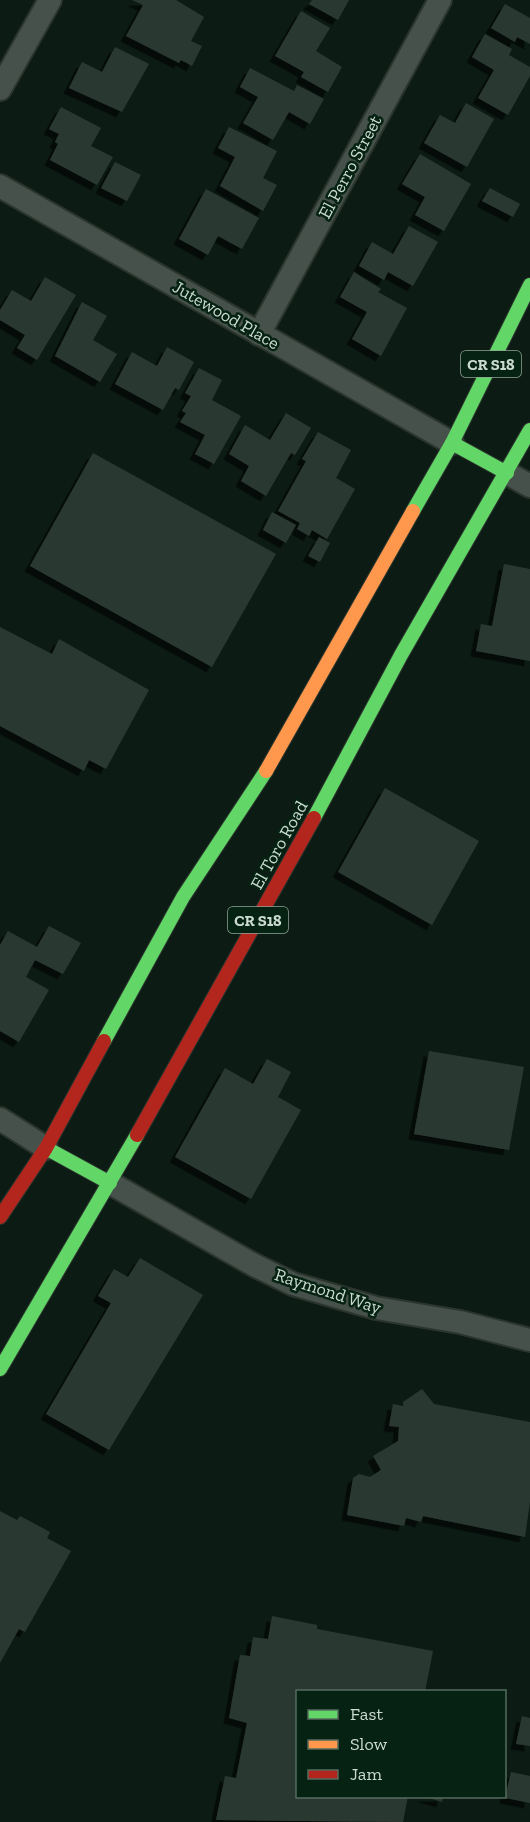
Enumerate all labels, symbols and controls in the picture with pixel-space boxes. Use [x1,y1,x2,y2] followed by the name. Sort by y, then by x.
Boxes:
[314,111,387,222] street label: El Perro Street
[169,276,283,354] street label: Jutewood Place
[461,351,521,377] road number: CR S18
[246,797,312,893] street label: El Toro Road
[228,907,288,933] road number: CR S18
[272,1263,385,1319] street label: Raymond Way
[296,1690,506,1798] legend
[350,1703,383,1725] text: Fast
[350,1733,387,1755] text: Slow
[350,1763,382,1785] text: Jam

